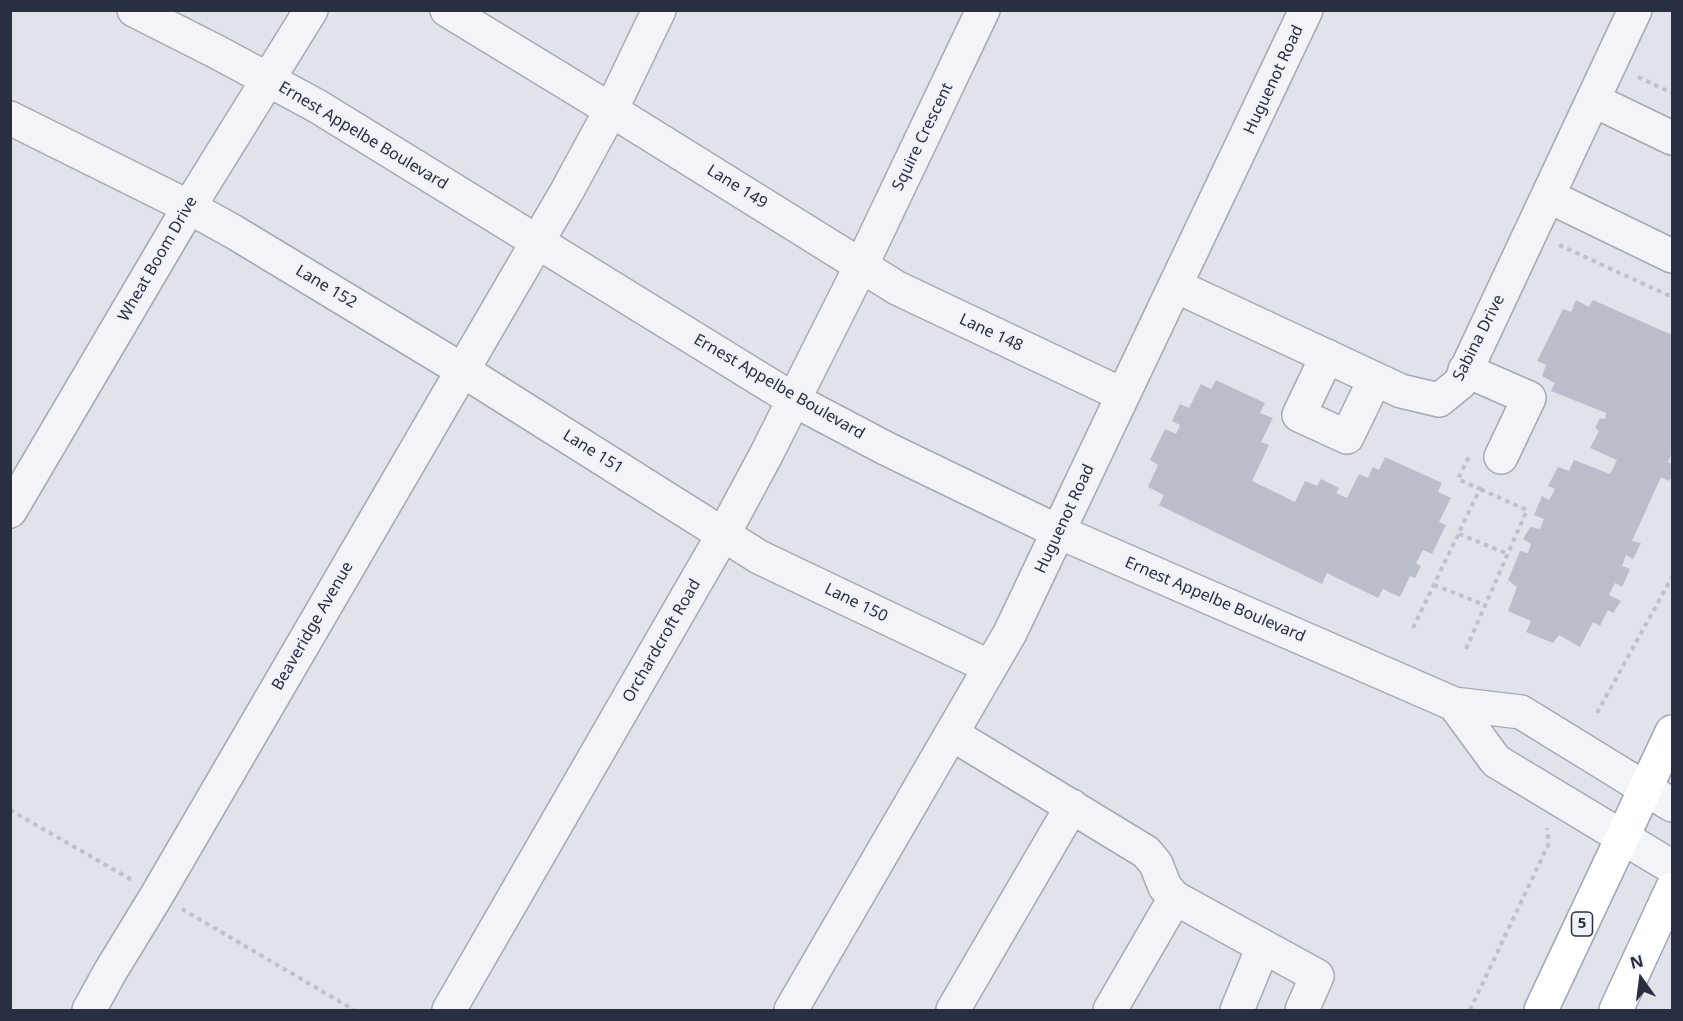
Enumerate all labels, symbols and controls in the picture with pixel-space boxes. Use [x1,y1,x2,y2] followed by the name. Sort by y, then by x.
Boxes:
[1240,22,1308,138] street label: Huguenot Road
[275,78,451,194] street label: Ernest Appelbe Boulevard
[889,80,957,194] street label: Squire Crescent
[703,161,771,213] street label: Lane 149
[114,193,202,325] street label: Wheat Boom Drive
[292,261,360,313] street label: Lane 152
[1449,292,1509,384] street label: Sabina Drive
[956,310,1026,356] street label: Lane 148
[690,330,868,444] street label: Ernest Appelbe Boulevard
[559,426,627,478] street label: Lane 151
[1031,461,1099,577] street label: Huguenot Road
[1122,553,1308,647] street label: Ernest Appelbe Boulevard
[268,558,358,694] street label: Beaveridge Avenue
[619,576,705,706] street label: Orchardcroft Road
[821,579,891,627] street label: Lane 150
[1572,912,1592,936] road number: 5
[1611,949,1671,1009] north arrow
[1628,949,1646,974] text: N

